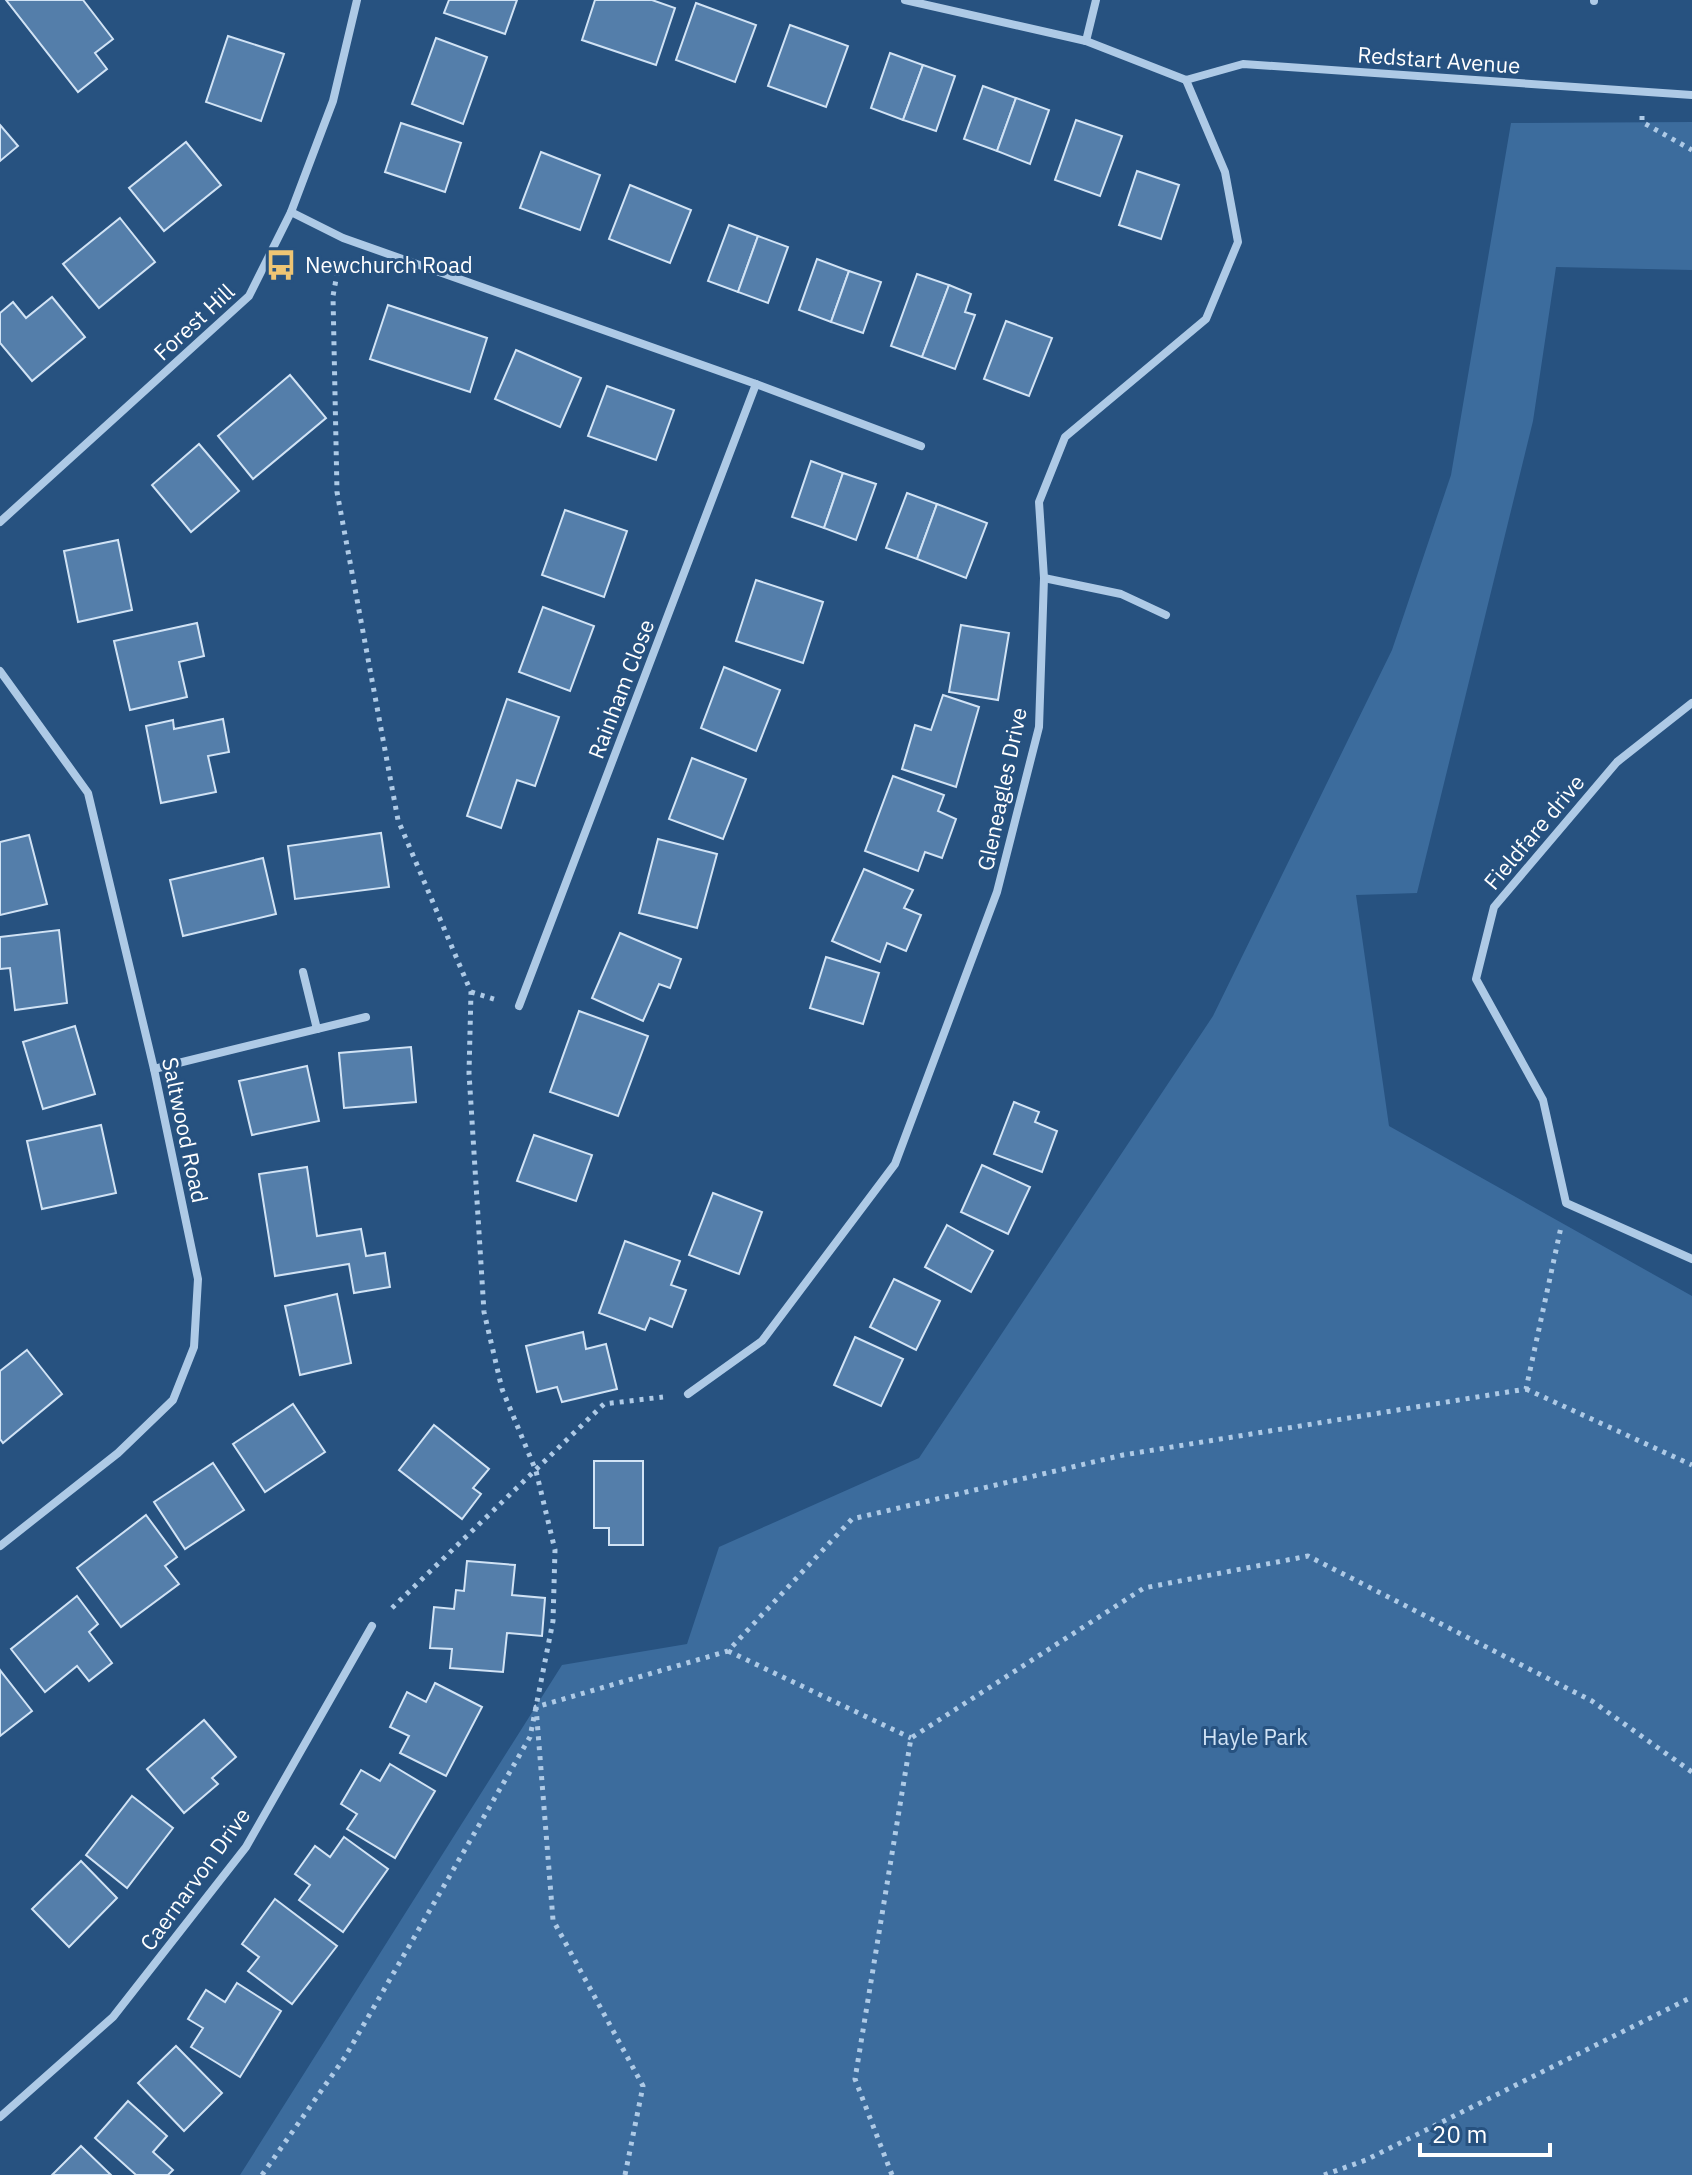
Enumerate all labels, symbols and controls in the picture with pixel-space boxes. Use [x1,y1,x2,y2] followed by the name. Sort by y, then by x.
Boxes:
[1357,39,1521,80] street label: Redstart Avenue
[264,248,298,282] bus stop icon: Newchurch Road
[305,250,473,279] place label: Newchurch Road
[147,277,240,367] street label: Forest Hill
[581,615,660,763] street label: Rainham Close
[970,705,1033,873] street label: Gleneagles Drive
[1477,768,1590,895] street label: Fieldfare drive
[156,1054,215,1205] street label: Saltwood Road
[1202,1722,1308,1751] park label: Hayle Park
[133,1801,256,1956] street label: Caernarvon Drive
[1420,2107,1550,2157] scale bar
[1432,2118,1487,2150] text: 20 m

